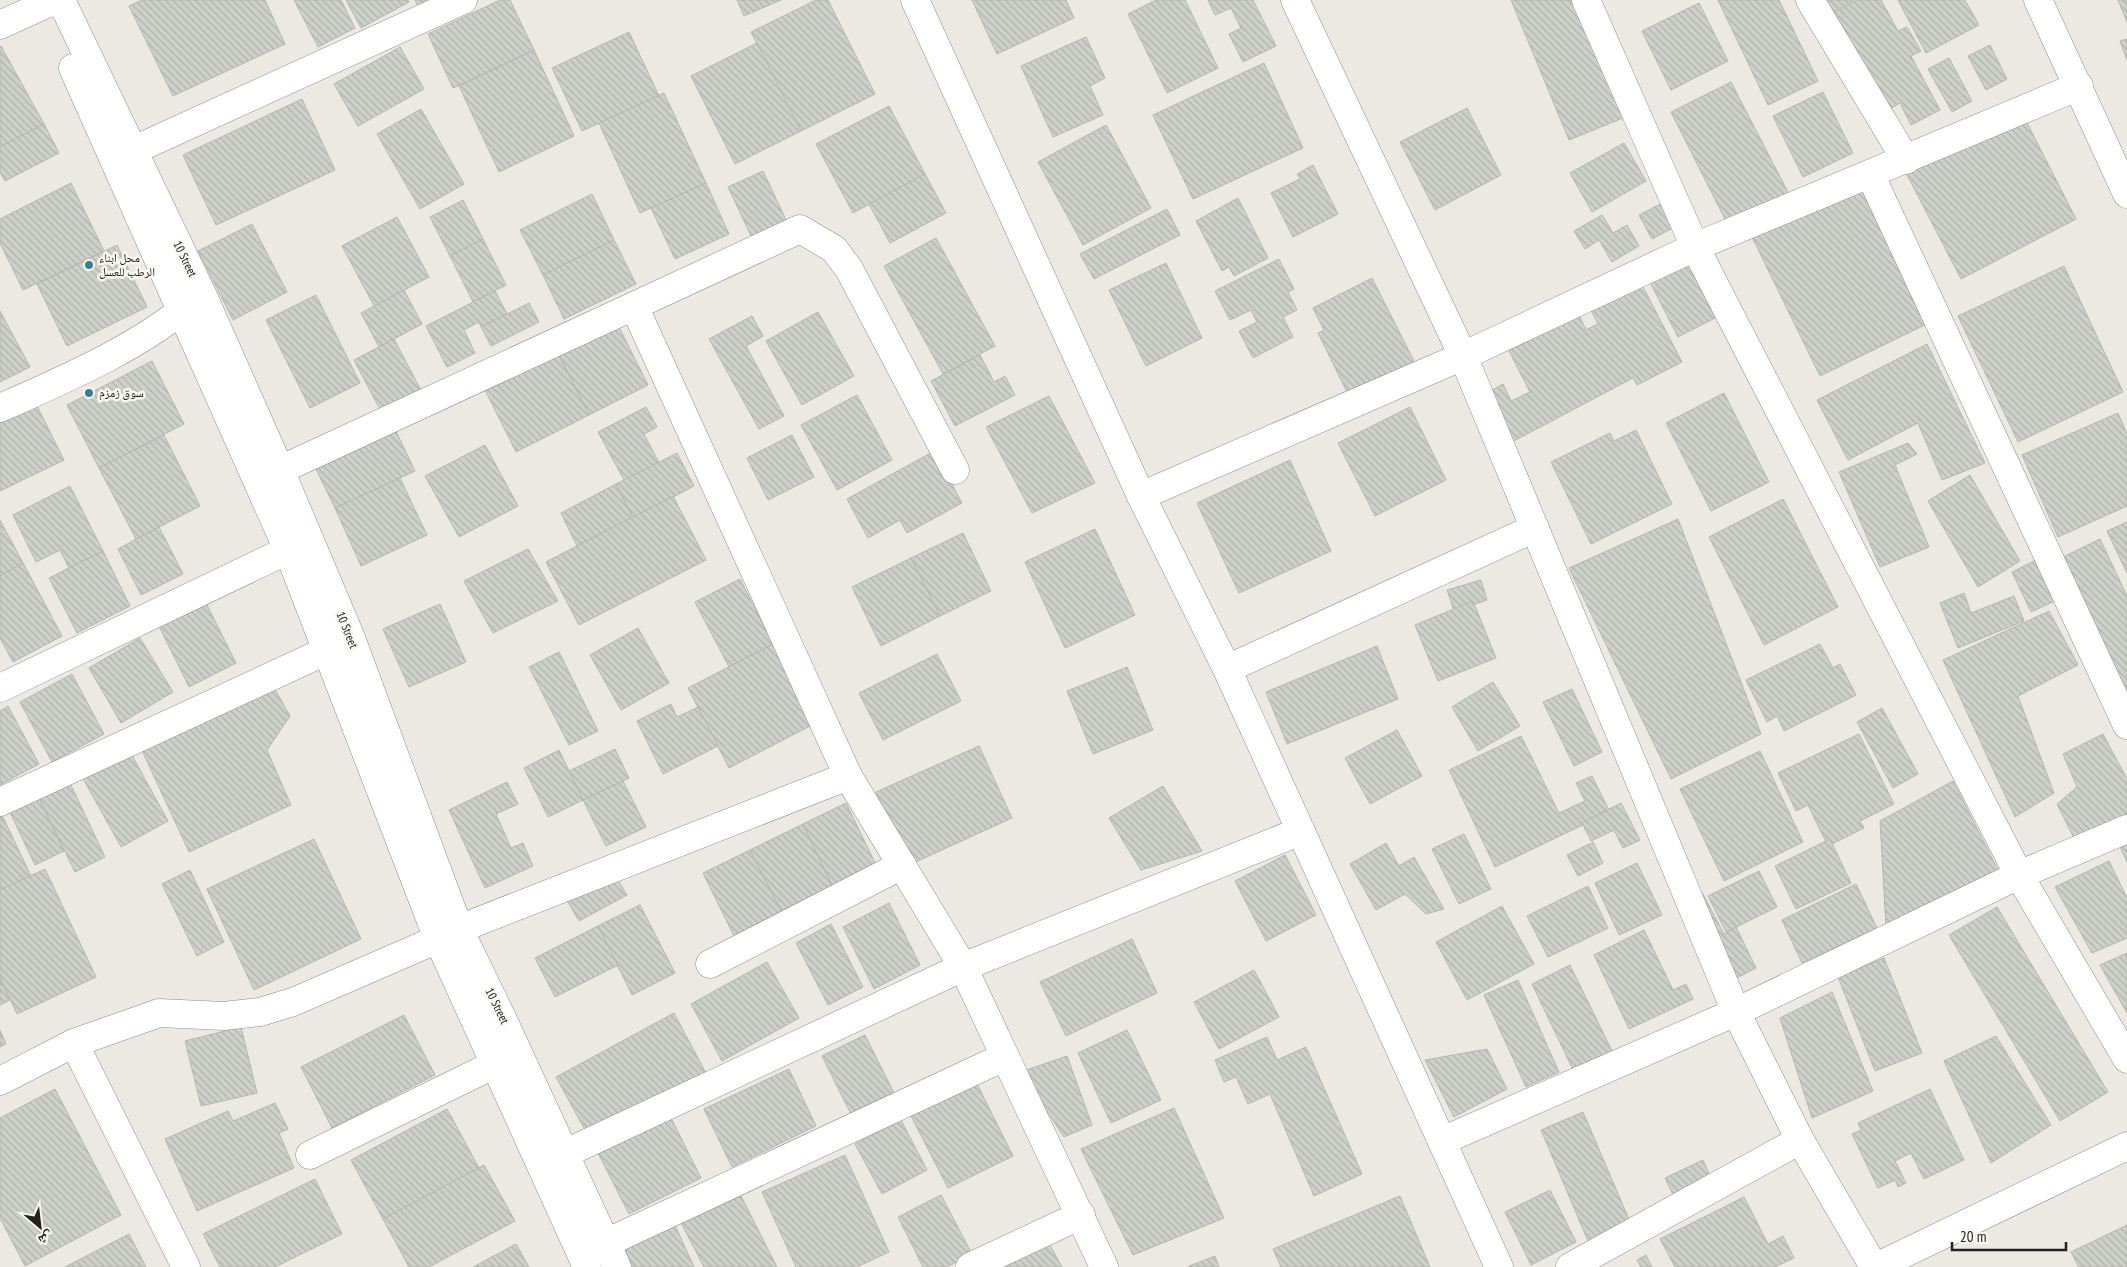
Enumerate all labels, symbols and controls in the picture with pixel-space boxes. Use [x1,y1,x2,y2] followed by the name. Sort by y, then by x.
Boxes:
[170,238,201,280] street label: 10 Street
[99,250,155,279] place label: محل ابناء الرطب للعسل
[83,259,95,271] marker: محل ابناء الرطب للعسل
[99,385,144,401] place label: سوق زمزم
[83,387,95,399] marker: سوق زمزم
[333,609,362,651] street label: 10 Street
[482,985,513,1027] street label: 10 Street
[15,1202,65,1252] north arrow
[1952,1220,2066,1252] scale bar
[35,1227,57,1250] text: ش
[1960,1227,1986,1246] text: 20 m

